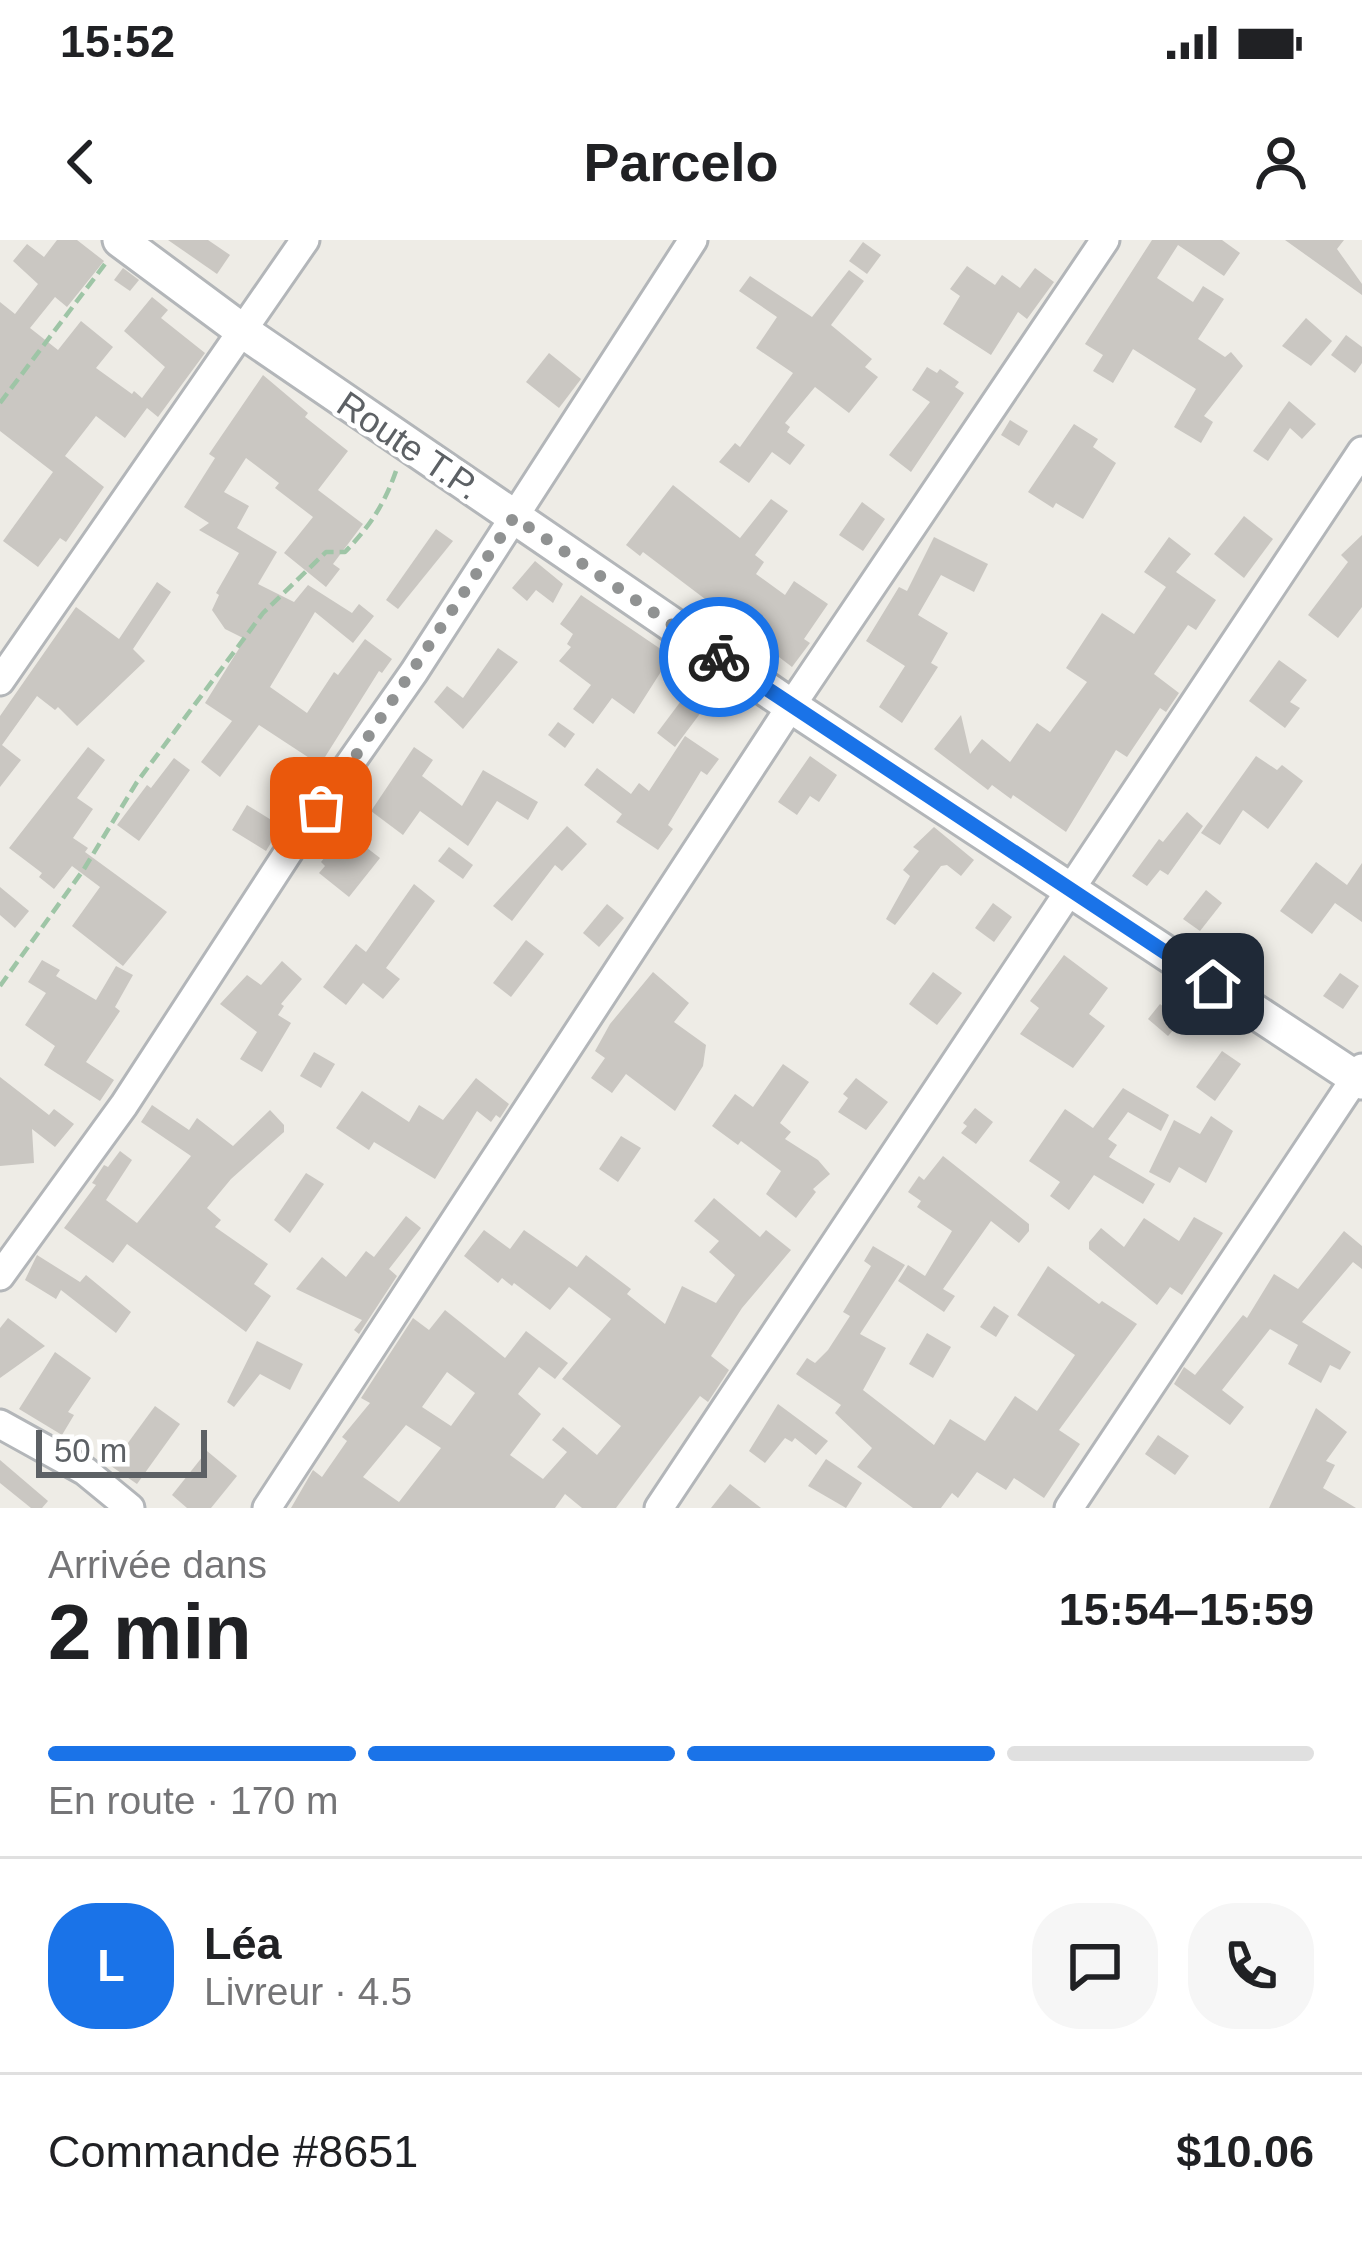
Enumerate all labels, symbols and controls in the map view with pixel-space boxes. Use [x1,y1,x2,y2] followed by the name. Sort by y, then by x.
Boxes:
[60,16,175,67] text: 15:52
[48,129,114,195] icon: back
[1248,129,1314,195] icon: person
[583,132,779,192] text: Parcelo
[330,383,488,508] street label: Route T.P.
[659,597,779,717] courier
[686,624,752,690] icon: bike
[270,757,372,859] pin
[288,775,354,841] icon: bag
[1162,933,1264,1035] pin
[1180,951,1246,1017] icon: home
[36,1424,207,1477] scale bar
[54,1432,127,1469] text: 50 m
[48,1543,267,1586] text: Arrivée dans
[1059,1584,1314,1635] text: 15:54–15:59
[48,1588,252,1676] text: 2 min
[48,1779,338,1822] text: En route · 170 m
[1032,1903,1158,2029] button: chat
[1188,1903,1314,2029] button: phone
[204,1918,282,1969] text: Léa
[97,1940,125,1991] text: L
[204,1970,412,2013] text: Livreur · 4.5
[48,2126,418,2177] text: Commande #8651
[1176,2126,1314,2177] text: $10.06

